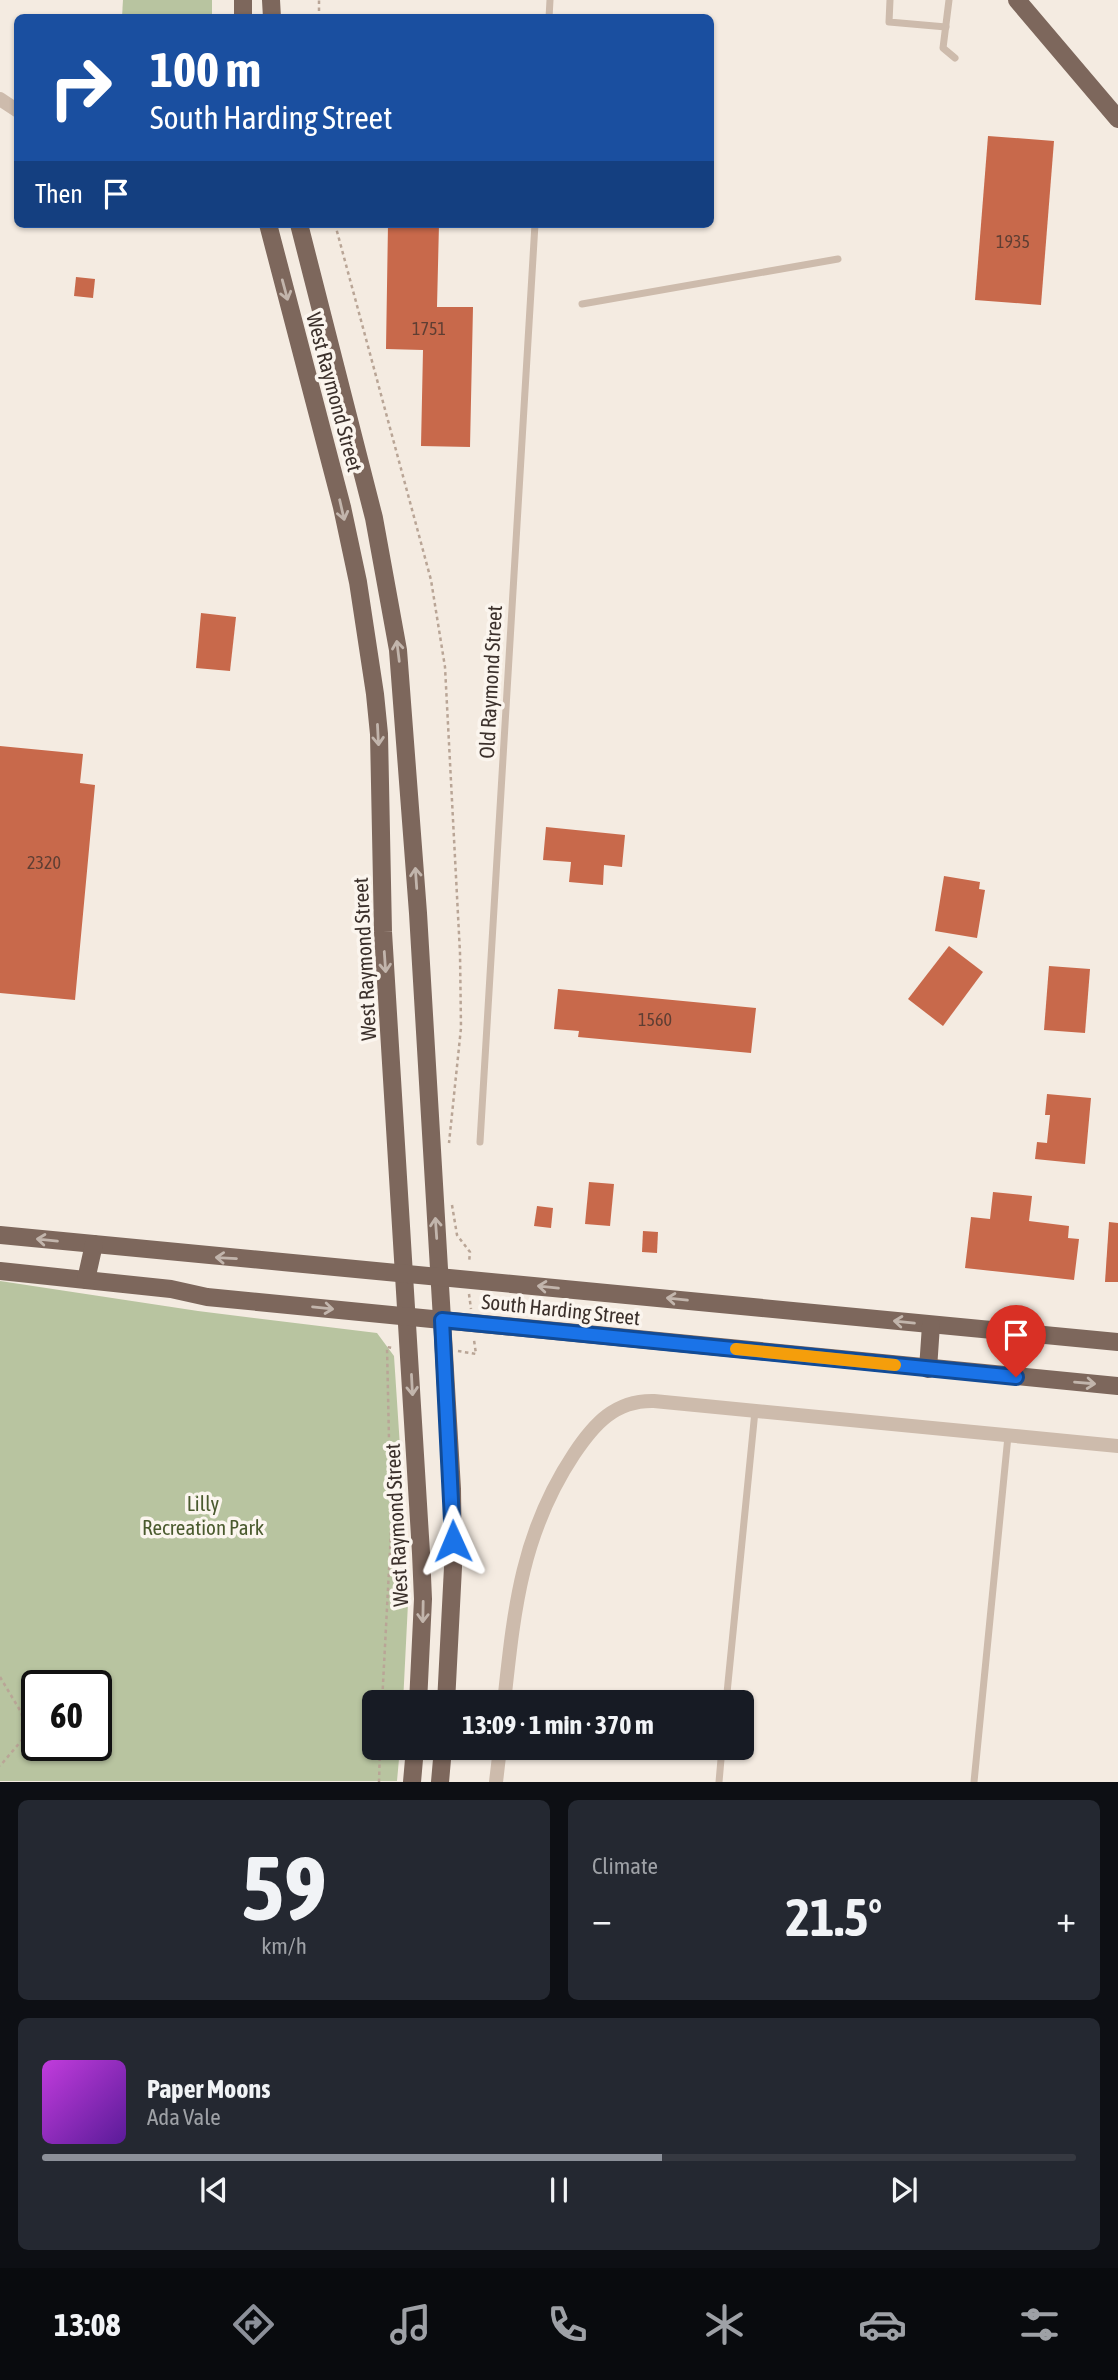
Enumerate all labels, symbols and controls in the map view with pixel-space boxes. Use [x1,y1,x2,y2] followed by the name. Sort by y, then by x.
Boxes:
[150,41,261,97] text: 100 m
[35,42,126,133] icon: right
[150,99,392,136] text: South Harding Street
[97,175,135,213] icon: arrive
[35,179,83,209] text: Then
[996,231,1030,252] house number: 1935
[279,279,292,301] one-way arrow
[302,310,368,474] street label: West Raymond Street
[412,318,446,339] house number: 1751
[336,498,350,521] one-way arrow
[474,605,506,759] street label: Old Raymond Street
[391,641,404,663] one-way arrow
[372,723,385,746] one-way arrow
[27,852,61,873] house number: 2320
[409,867,422,890] one-way arrow
[348,877,380,1041] street label: West Raymond Street
[379,950,392,973] one-way arrow
[638,1009,672,1030] house number: 1560
[429,1217,442,1239] one-way arrow
[36,1233,59,1246] one-way arrow
[215,1251,238,1264] one-way arrow
[537,1280,559,1293] one-way arrow
[481,1289,641,1329] street label: South Harding Street
[666,1293,689,1306] one-way arrow
[312,1302,334,1315] one-way arrow
[986,1305,1046,1377] pin
[893,1315,915,1328] one-way arrow
[997,1316,1035,1354] icon: arrive
[405,1373,418,1396] one-way arrow
[1073,1377,1096,1390] one-way arrow
[380,1443,412,1607] street label: West Raymond Street
[142,1491,264,1539] park label: Lilly Recreation Park
[416,1504,490,1578] position arrow
[416,1600,429,1623] one-way arrow
[21,1670,112,1761] speed limit sign: 60
[462,1710,654,1740] text: 13:09 · 1 min · 370 m
[241,1835,327,1939] text: 59
[592,1853,658,1879] text: Climate
[786,1887,882,1947] text: 21.5°
[592,1897,612,1940] text: −
[1056,1897,1076,1940] text: +
[261,1933,307,1959] text: km/h
[147,2074,270,2104] text: Paper Moons
[147,2104,221,2130] text: Ada Vale
[195,2171,233,2209] icon: previous
[540,2171,578,2209] icon: pause
[885,2171,923,2209] icon: next
[229,2300,278,2349] icon: directions
[386,2300,435,2349] icon: music
[543,2300,592,2349] icon: phone
[700,2300,749,2349] icon: climate
[858,2300,907,2349] icon: car
[1015,2300,1064,2349] icon: filters
[54,2306,121,2343] text: 13:08

